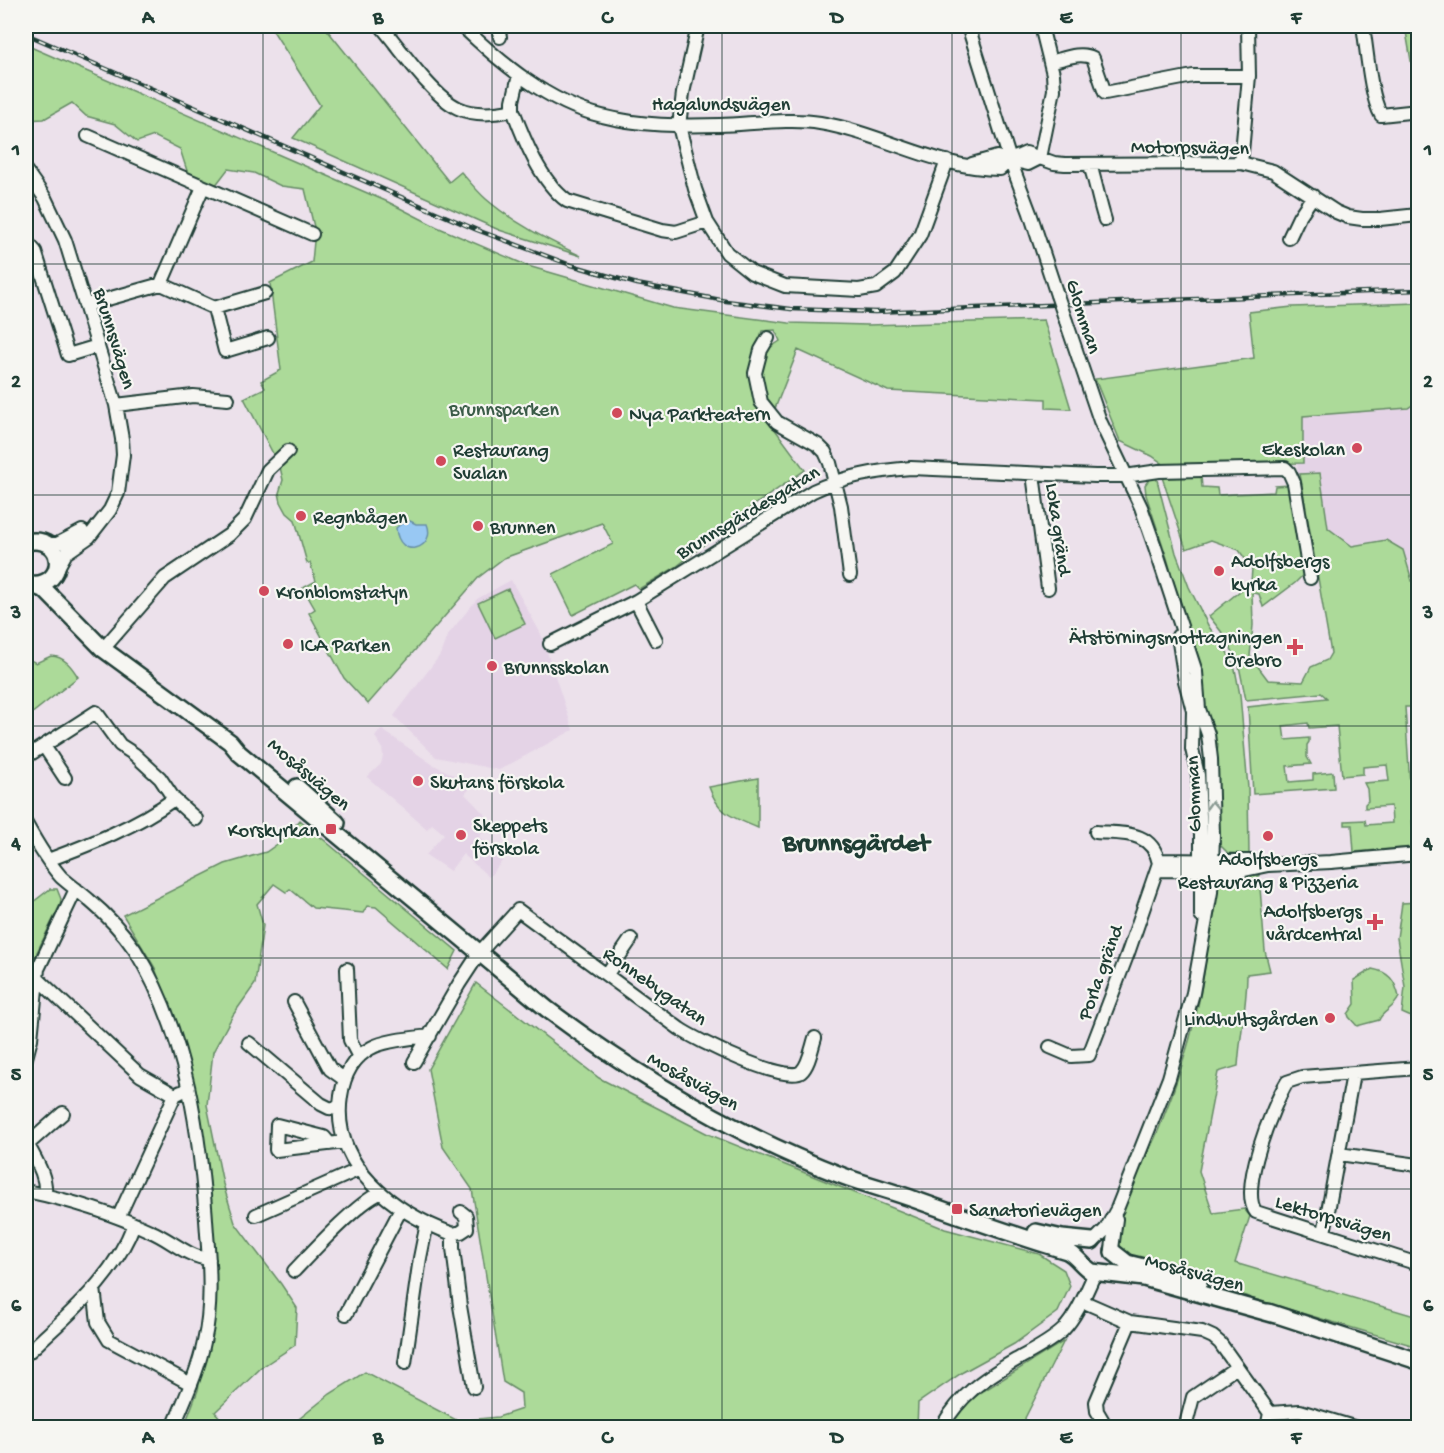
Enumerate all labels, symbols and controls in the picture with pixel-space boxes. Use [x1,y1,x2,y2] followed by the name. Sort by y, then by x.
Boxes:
[141,8,156,31] text: A
[372,8,384,31] text: B
[601,8,615,31] text: C
[828,8,844,31] text: D
[1060,8,1074,31] text: E
[1290,8,1303,31] text: F
[652,95,791,118] street label: Hagalundsvägen
[1131,137,1250,162] street label: Motorpsvägen
[11,140,20,163] text: 1
[1423,140,1432,163] text: 1
[1059,277,1105,357] street label: Glomman
[86,285,139,393] street label: Brunnsvägen
[11,372,21,395] text: 2
[1423,372,1433,395] text: 2
[448,400,559,423] park label: Brunnsparken
[629,405,771,428] place label: Nya Parkteatern
[610,406,624,420] marker: Nya Parkteatern
[1262,440,1345,463] place label: Ekeskolan
[453,441,549,487] place label: Restaurang Svalan
[1350,441,1364,455] marker: Ekeskolan
[434,454,448,468] marker: Restaurang Svalan
[672,462,825,566] street label: Brunnsgärdesgatan
[1039,482,1075,580] street label: Loka gränd
[313,507,408,531] place label: Regnbågen
[294,509,308,523] marker: Regnbågen
[489,518,556,541] place label: Brunnen
[471,519,485,533] marker: Brunnen
[1231,552,1330,598] place label: Adolfsbergs kyrka
[1212,564,1226,578] marker: Adolfsbergs kyrka
[276,583,408,606] place label: Kronblomstatyn
[257,584,271,598] marker: Kronblomstatyn
[10,603,21,626] text: 3
[1422,603,1433,626] text: 3
[1069,628,1282,674] place label: Ätstörningsmottagningen Örebro
[300,636,391,659] place label: ICA Parken
[281,637,295,651] marker: ICA Parken
[1286,638,1304,656] marker: Ätstörningsmottagningen Örebro
[503,658,609,681] place label: Brunnsskolan
[485,659,499,673] marker: Brunnsskolan
[262,734,355,817] street label: Mosåsvägen
[1183,755,1208,832] street label: Glomman
[430,773,565,796] place label: Skutans förskola
[411,774,425,788] marker: Skutans förskola
[1205,801,1218,810] one-way arrow
[472,816,548,862] place label: Skeppets förskola
[228,821,319,844] place label: Korskyrkan
[324,822,338,836] marker: Korskyrkan
[454,828,468,842] marker: Skeppets förskola
[1261,829,1275,843] marker: Adolfsbergs Restaurang & Pizzeria
[782,830,932,861] district label: Brunnsgärdet
[10,834,21,857] text: 4
[1422,834,1433,857] text: 4
[1178,850,1359,896] place label: Adolfsbergs Restaurang & Pizzeria
[1264,902,1363,948] place label: Adolfsbergs vårdcentral
[1366,913,1384,931] marker: Adolfsbergs vårdcentral
[1074,920,1131,1025] street label: Porla gränd
[597,944,711,1033] street label: Ronnebygatan
[1184,1009,1318,1033] place label: Lindhultsgården
[1323,1011,1337,1025] marker: Lindhultsgården
[642,1048,743,1118] street label: Mosåsvägen
[11,1065,22,1088] text: 5
[1423,1065,1434,1088] text: 5
[1272,1192,1394,1249] street label: Lektorpsvägen
[969,1201,1102,1224] place label: Sanatorievägen
[950,1202,964,1216] marker: Sanatorievägen
[1142,1249,1247,1299] street label: Mosåsvägen
[11,1296,22,1319] text: 6
[1423,1296,1434,1319] text: 6
[141,1428,156,1451] text: A
[372,1428,384,1451] text: B
[601,1428,615,1451] text: C
[828,1428,844,1451] text: D
[1060,1428,1074,1451] text: E
[1290,1428,1303,1451] text: F

